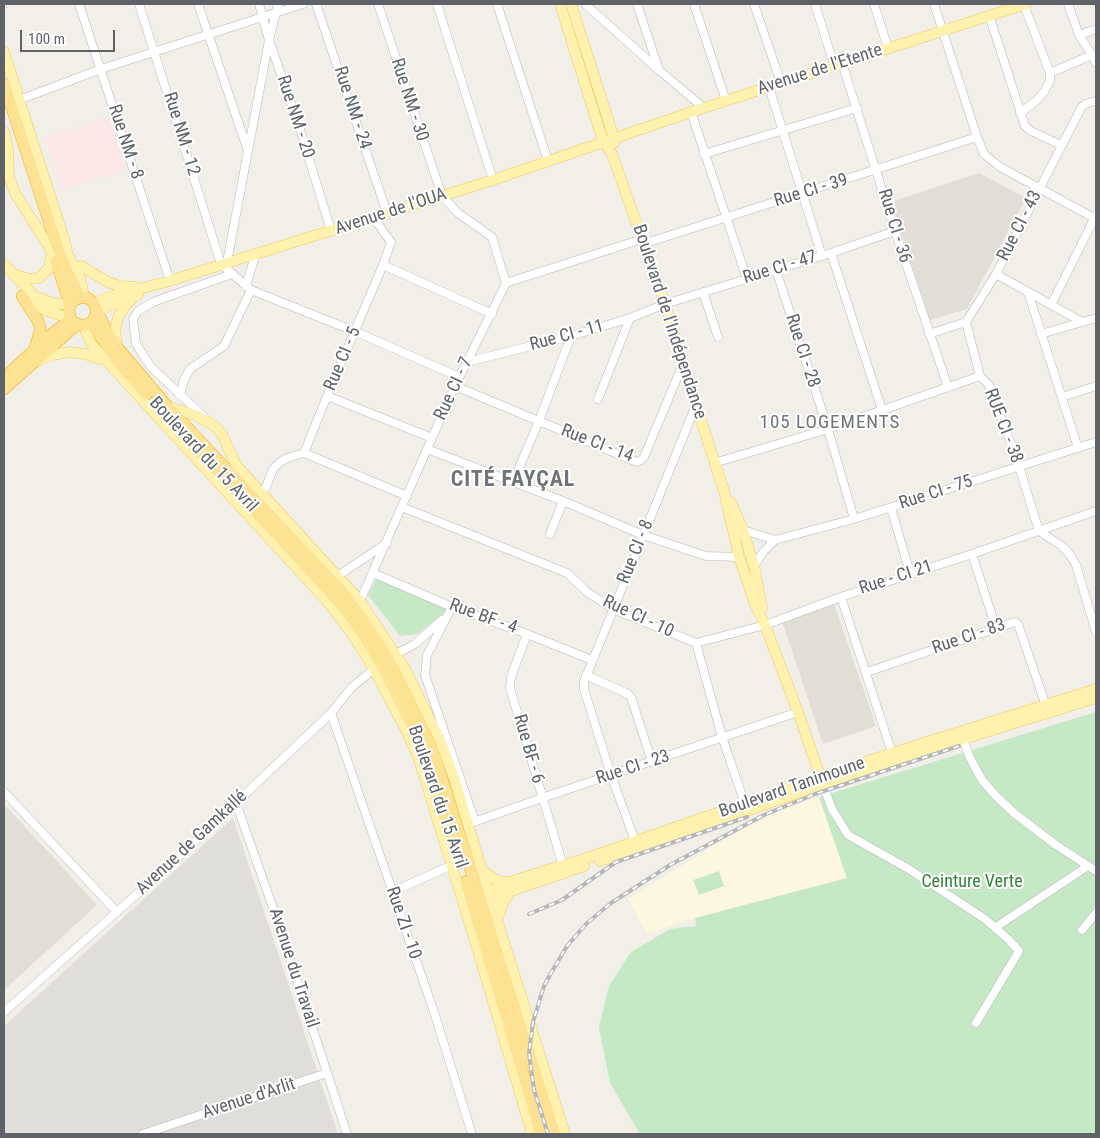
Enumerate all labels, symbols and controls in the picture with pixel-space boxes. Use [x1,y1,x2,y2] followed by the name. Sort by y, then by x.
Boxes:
[22,20,118,52] scale bar
[28,30,65,48] text: 100 m
[755,40,885,100] street label: Avenue de l'Etente
[385,56,433,144] street label: Rue NM - 30
[328,64,376,152] street label: Rue NM - 24
[271,73,319,161] street label: Rue NM - 20
[158,90,204,178] street label: Rue NM - 12
[103,102,147,182] street label: Rue NM - 8
[771,170,851,212] street label: Rue CI - 39
[333,184,449,240] street label: Avenue de l'OUA
[873,186,915,266] street label: Rue CI - 36
[993,187,1047,265] street label: Rue CI - 43
[627,222,711,422] street label: Boulevard de l'Indépendance
[740,247,820,289] street label: Rue CI - 47
[780,312,824,390] street label: Rue CI - 28
[527,316,607,356] street label: Rue CI - 11
[320,324,366,394] street label: Rue CI - 5
[430,354,478,424] street label: Rue CI - 7
[979,386,1027,466] street label: RUE CI - 38
[144,393,262,517] street label: Boulevard du 15 Avril
[758,412,902,434] district label: 105 LOGEMENTS
[558,420,636,468] street label: Rue CI - 14
[449,467,577,493] district label: CITÉ FAYÇAL
[897,471,975,515] street label: Rue CI - 75
[613,517,659,587] street label: Rue CI - 8
[857,556,935,600] street label: Rue - CI 21
[599,591,677,643] street label: Rue CI - 10
[446,595,520,639] street label: Rue BF - 4
[930,614,1008,660] street label: Rue CI - 83
[508,712,548,786] street label: Rue BF - 6
[402,723,472,871] street label: Boulevard du 15 Avril
[594,746,672,790] street label: Rue CI - 23
[716,753,868,823] street label: Boulevard Tanimoune
[132,786,252,900] street label: Avenue de Gamkallé
[921,871,1023,893] park label: Ceinture Verte
[381,884,425,962] street label: Rue ZI - 10
[263,905,323,1031] street label: Avenue du Travail
[200,1074,298,1124] street label: Avenue d'Arlit

